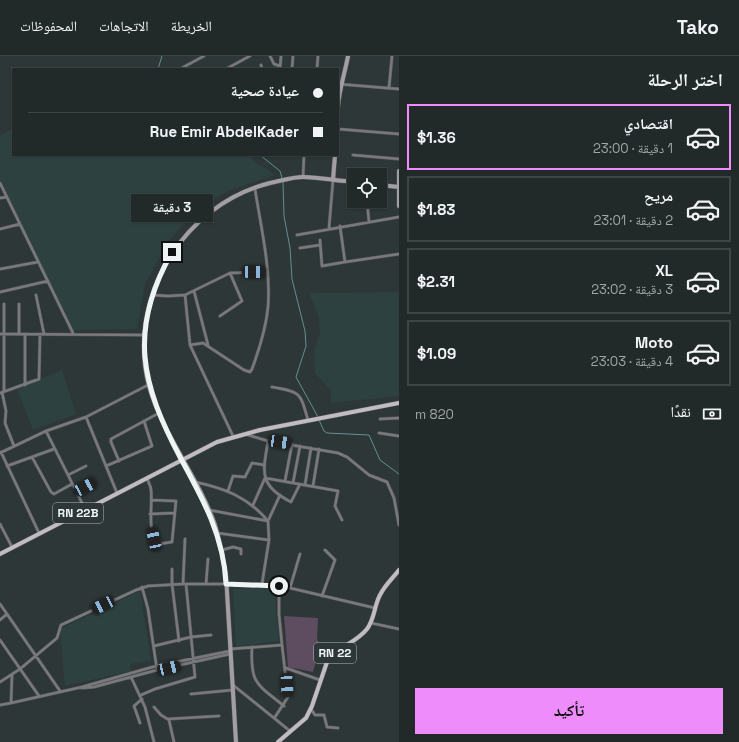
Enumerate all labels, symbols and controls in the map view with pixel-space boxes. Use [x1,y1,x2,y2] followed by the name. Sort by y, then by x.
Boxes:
[677,15,719,40] text: Tako
[20,17,77,35] text: المحفوظات
[99,17,149,35] text: الاتجاهات
[171,17,212,35] text: الخريطة
[647,68,723,91] text: اختر الرحلة
[231,81,299,100] text: عيادة صحية
[624,114,673,133] text: اقتصادي
[685,119,721,155] icon: car
[150,122,299,141] text: Rue Emir AbdelKader
[417,128,456,147] text: $1.36
[593,140,673,157] text: 1 دقيقة · 23:00
[347,168,387,208] map controls
[347,168,387,208] button: locate
[644,186,673,205] text: مريح
[685,191,721,227] icon: car
[131,194,213,222] callout: 3 دقيقة
[153,199,191,216] text: 3 دقيقة
[417,200,455,219] text: $1.83
[594,212,673,229] text: 2 دقيقة · 23:01
[163,243,181,261] route end
[655,261,673,280] text: XL
[685,263,721,299] icon: car
[242,266,266,278] car
[417,272,455,291] text: $2.31
[591,281,673,298] text: 3 دقيقة · 23:02
[635,333,673,352] text: Moto
[685,335,721,371] icon: car
[417,344,456,363] text: $1.09
[591,353,673,370] text: 4 دقيقة · 23:03
[670,402,691,421] text: نقدًا
[701,403,723,425] icon: cash
[415,406,454,423] text: 820 m
[267,434,293,450] car
[72,476,98,498] car
[53,503,103,523] road number: RN 22B
[146,526,162,552] car
[270,577,288,595] route start
[90,594,116,616] car
[314,643,356,663] road number: RN 22
[156,659,182,677] car
[280,673,294,697] car
[415,688,723,734] button: تأكيد

